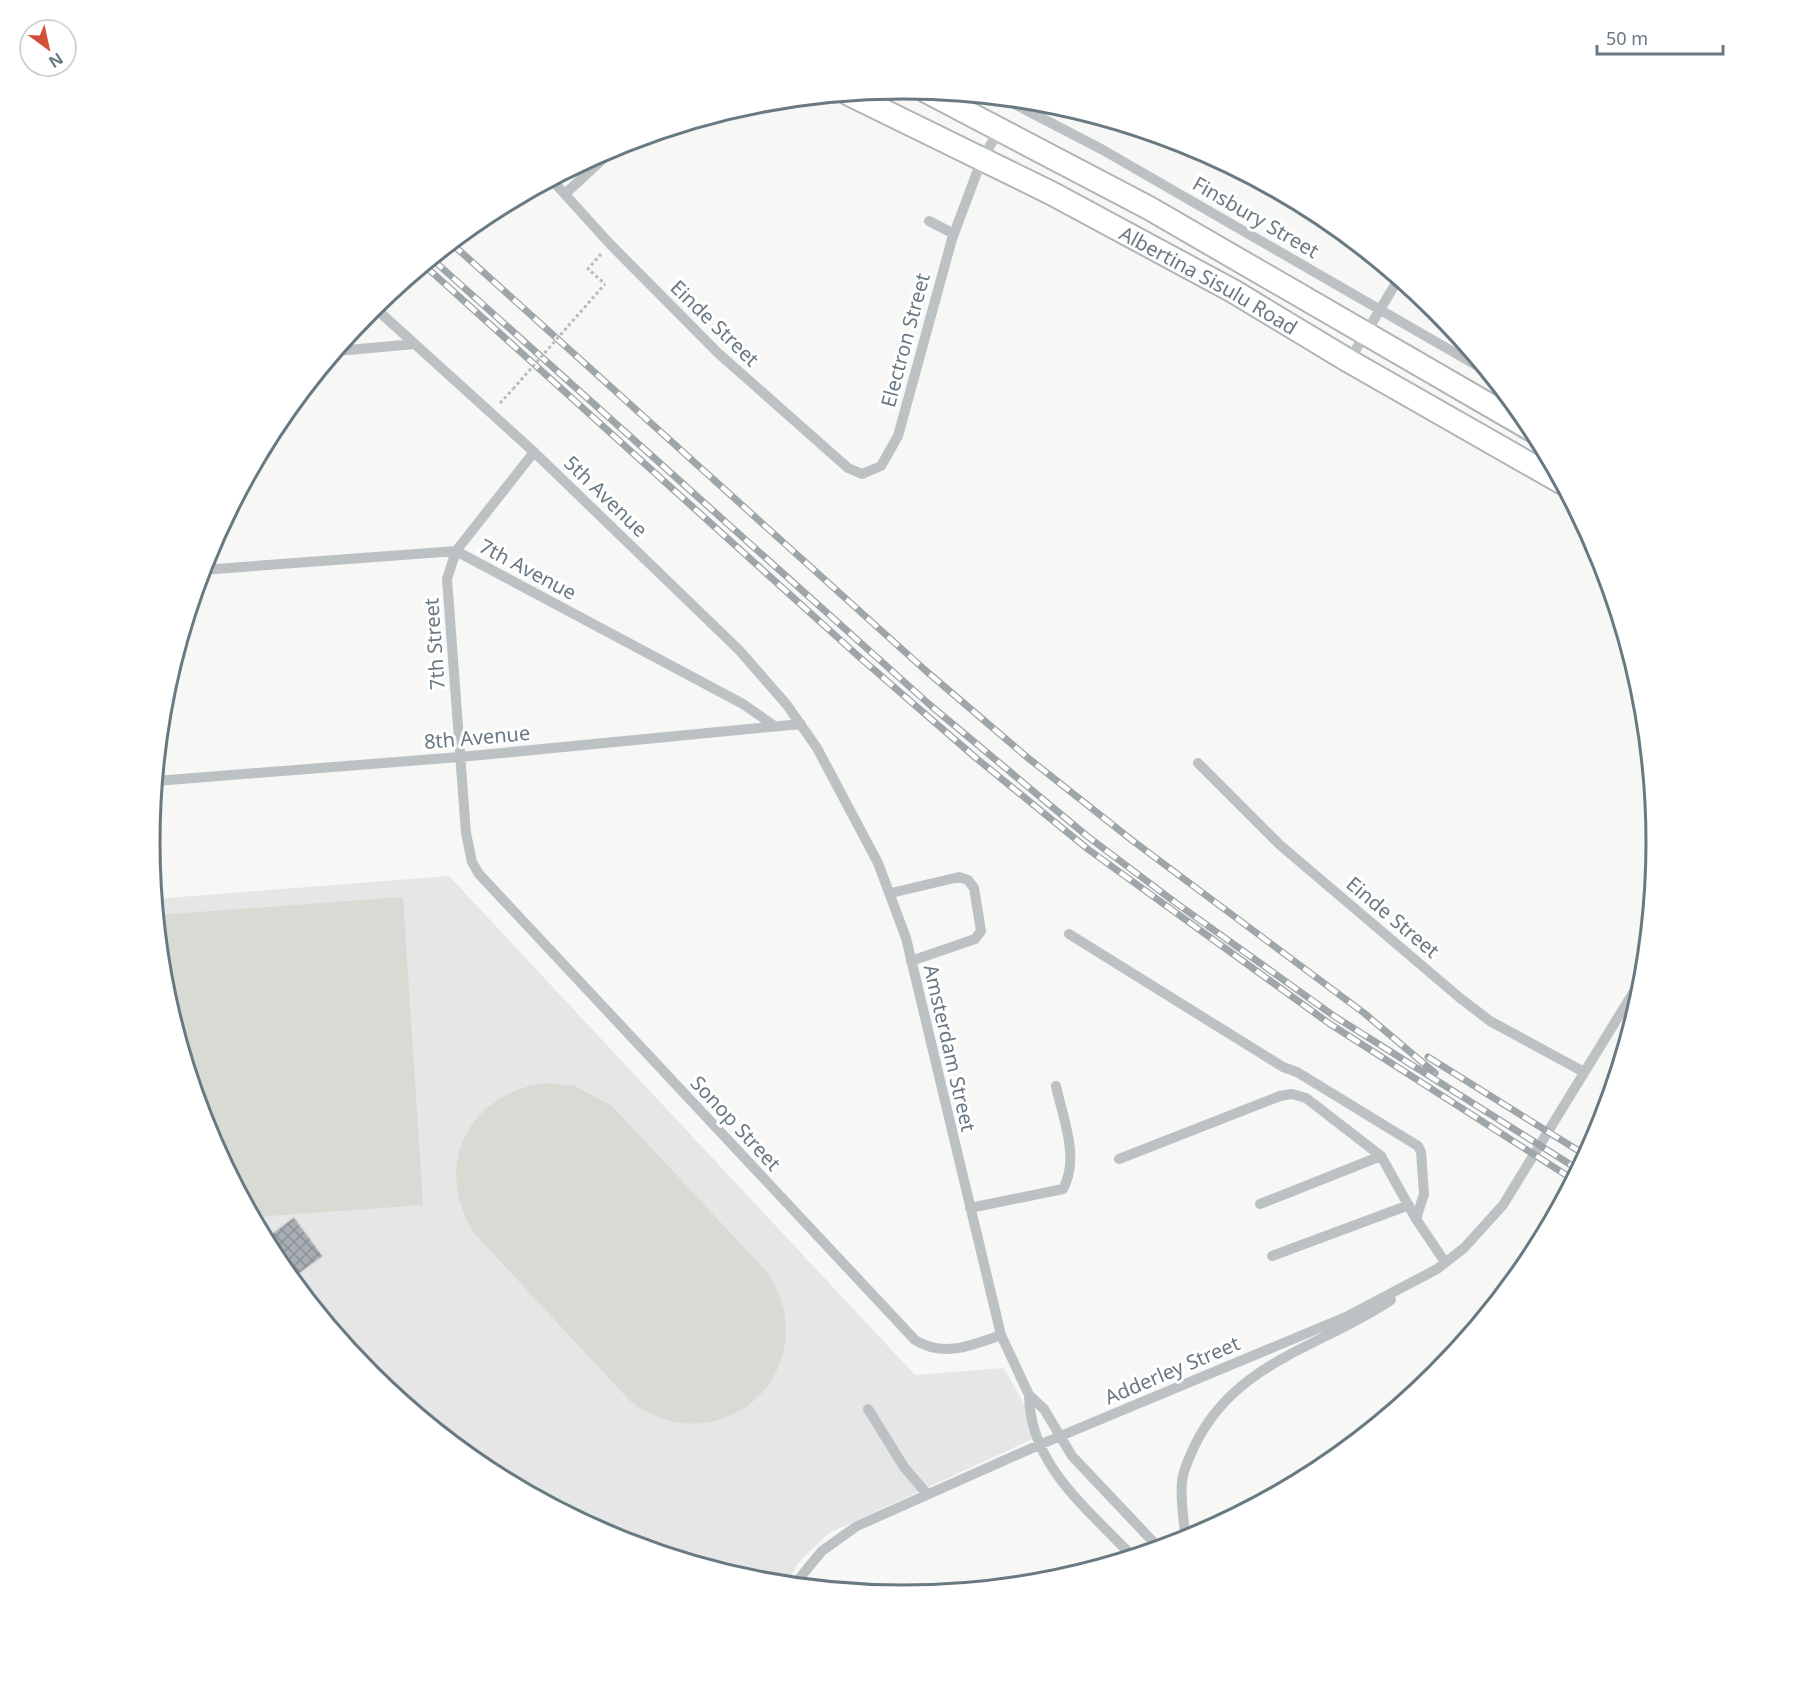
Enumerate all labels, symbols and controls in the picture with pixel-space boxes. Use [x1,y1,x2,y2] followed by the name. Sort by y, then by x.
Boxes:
[18,18,78,78] north arrow
[1597,18,1723,56] scale bar
[1606,26,1648,50] text: 50 m
[45,48,68,73] text: N
[1188,170,1324,264] street label: Finsbury Street
[1115,219,1303,340] street label: Albertina Sisulu Road
[874,270,936,410] street label: Electron Street
[665,274,765,372] street label: Einde Street
[558,449,654,543] street label: 5th Avenue
[475,532,581,606] street label: 7th Avenue
[417,597,451,691] street label: 7th Street
[423,719,531,755] street label: 8th Avenue
[1341,870,1445,964] street label: Einde Street
[918,962,982,1134] street label: Amsterdam Street
[685,1070,787,1176] street label: Sonop Street
[1100,1329,1244,1411] street label: Adderley Street

